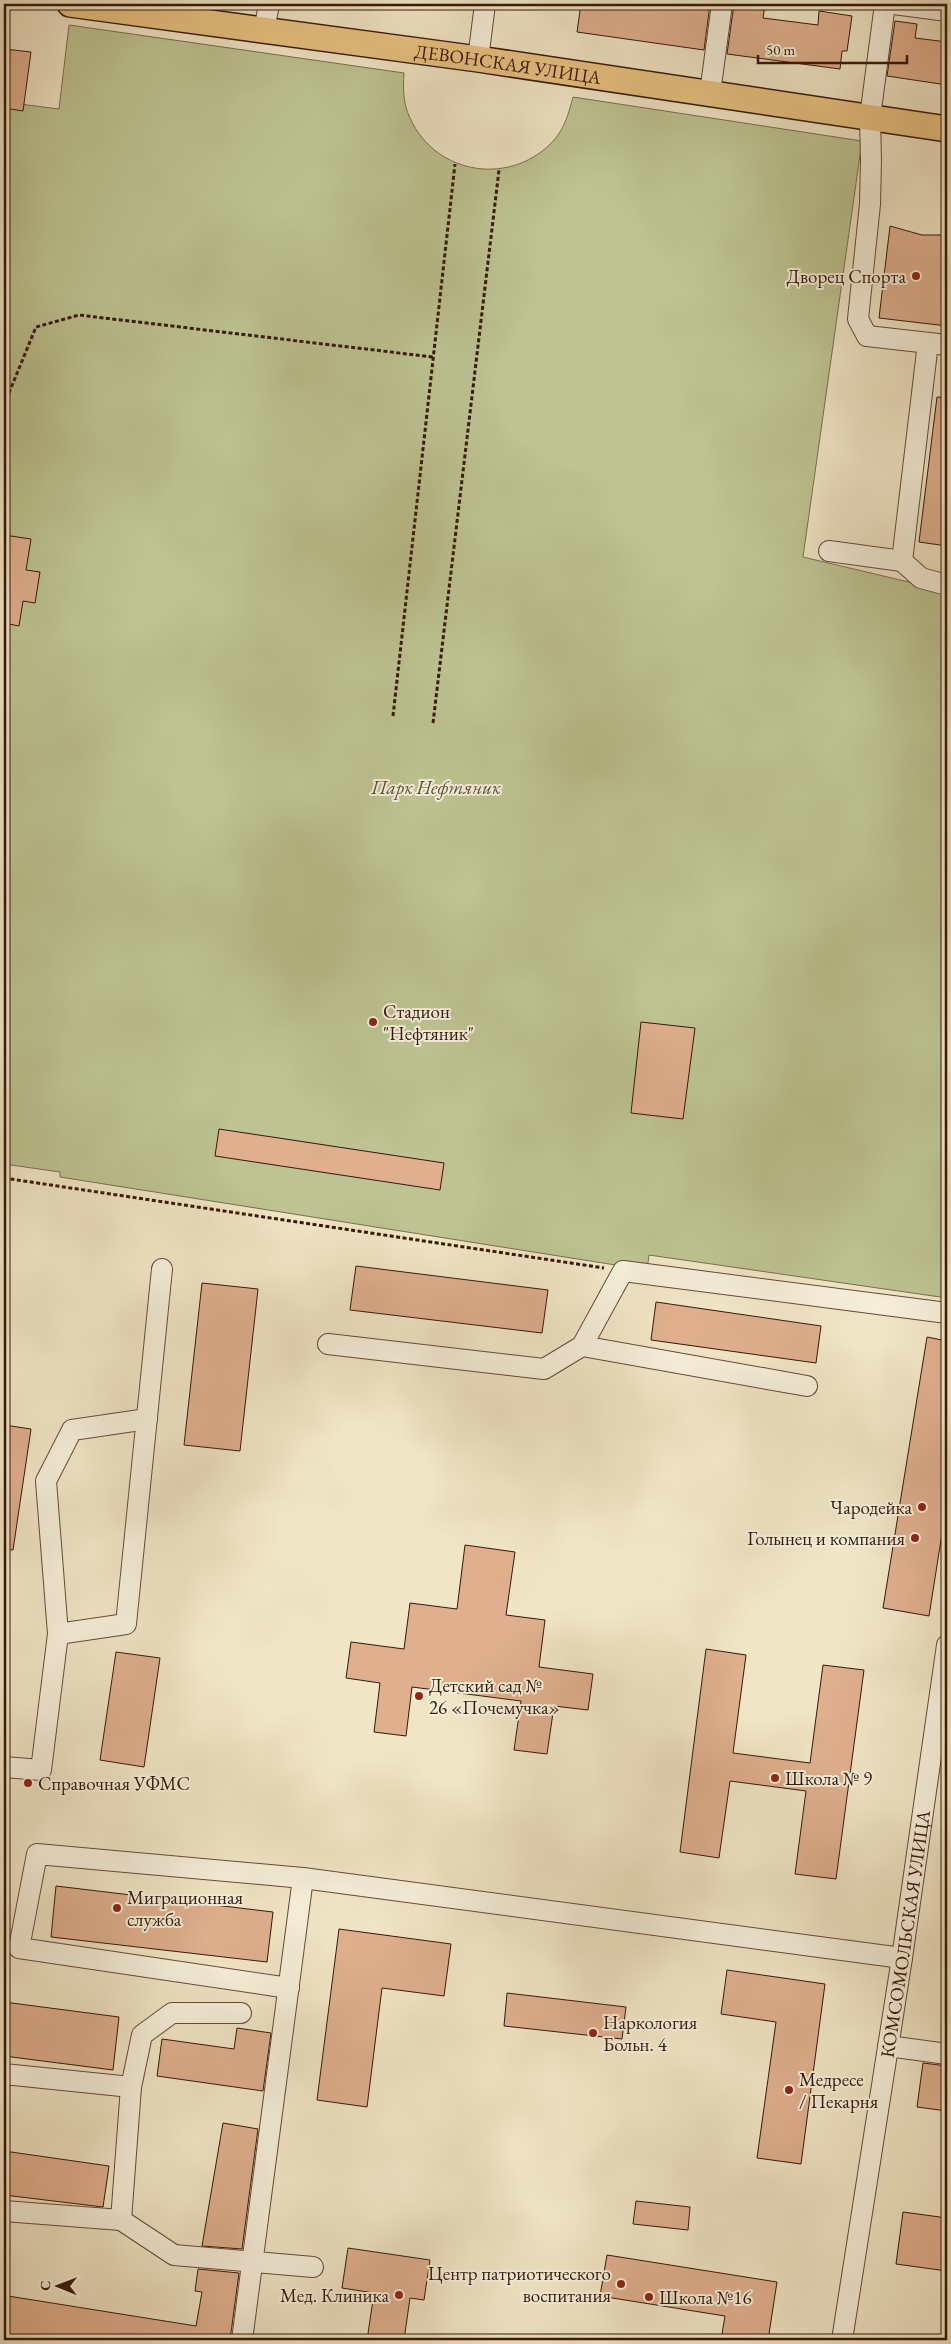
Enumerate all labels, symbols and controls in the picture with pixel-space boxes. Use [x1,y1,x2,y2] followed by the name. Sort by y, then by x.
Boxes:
[758,32,907,64] scale bar
[413,38,604,90] street label: ДЕВОНСКАЯ УЛИЦА
[766,40,795,59] text: 50 m
[787,264,906,289] place label: Дворец Спорта
[910,270,922,282] marker: Дворец Спорта
[370,775,502,800] park label: Парк Нефтяник
[383,999,474,1046] place label: Стадион "Нефтяник"
[367,1016,379,1028] marker: Стадион "Нефтяник"
[830,1495,912,1520] place label: Чародейка
[916,1501,928,1513] marker: Чародейка
[747,1526,906,1551] place label: Голынец и компания
[909,1532,921,1544] marker: Голынец и компания
[429,1673,560,1720] place label: Детский сад № 26 «Почемучка»
[413,1690,425,1702] marker: Детский сад № 26 «Почемучка»
[785,1766,872,1791] place label: Школа № 9
[38,1771,190,1796] place label: Справочная УФМС
[769,1772,781,1784] marker: Школа № 9
[22,1777,34,1789] marker: Справочная УФМС
[874,1808,936,2059] street label: КОМСОМОЛЬСКАЯ УЛИЦА
[127,1885,244,1932] place label: Миграционная служба
[111,1902,123,1914] marker: Миграционная служба
[603,2010,698,2057] place label: Наркология Больн. 4
[587,2027,599,2039] marker: Наркология Больн. 4
[799,2067,879,2114] place label: Медресе / Пекарня
[783,2084,795,2096] marker: Медресе / Пекарня
[428,2261,612,2308] place label: Центр патриотического воспитания
[32,2262,82,2312] north arrow
[615,2278,627,2290] marker: Центр патриотического воспитания
[36,2281,54,2291] text: С
[280,2283,389,2308] place label: Мед. Клиника
[659,2285,752,2310] place label: Школа №16
[393,2289,405,2301] marker: Мед. Клиника
[643,2291,655,2303] marker: Школа №16

